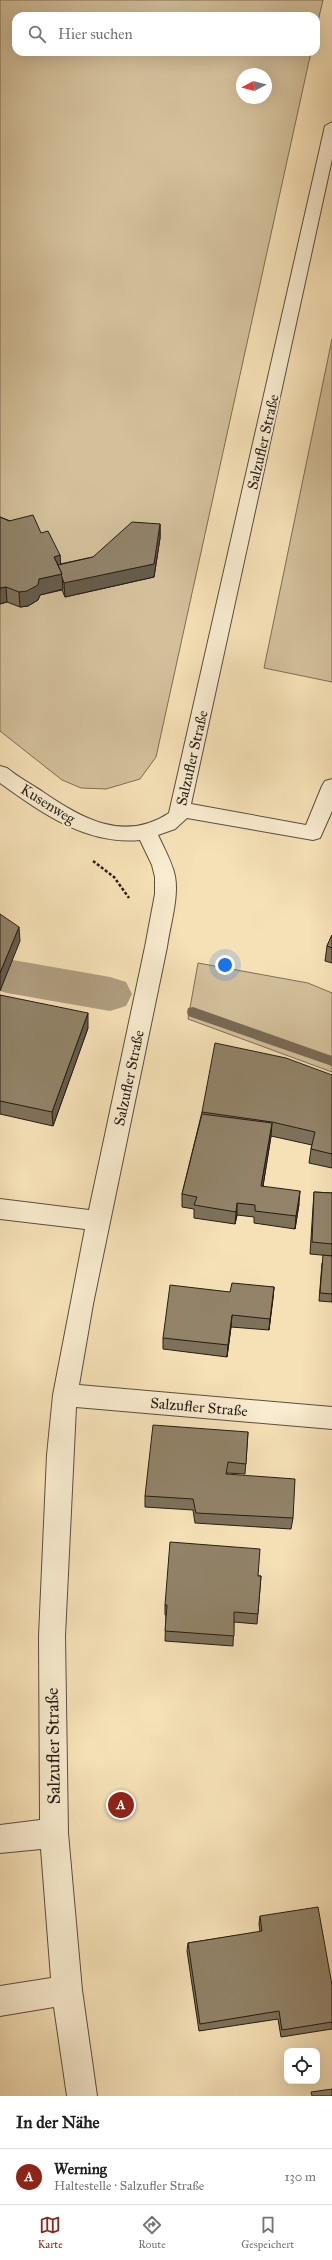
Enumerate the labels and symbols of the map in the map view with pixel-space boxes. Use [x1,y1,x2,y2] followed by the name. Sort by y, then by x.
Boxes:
[236,68,272,104] north arrow
[243,392,283,492] street label: Salzufler Straße
[172,708,212,808] street label: Salzufler Straße
[17,780,79,828] street label: Kusenweg
[215,955,235,975] your location
[110,1028,148,1128] street label: Salzufler Straße
[150,1394,248,1420] street label: Salzufler Straße
[41,1687,65,1805] street label: Salzufler Straße
[108,1790,134,1820] pin: A

